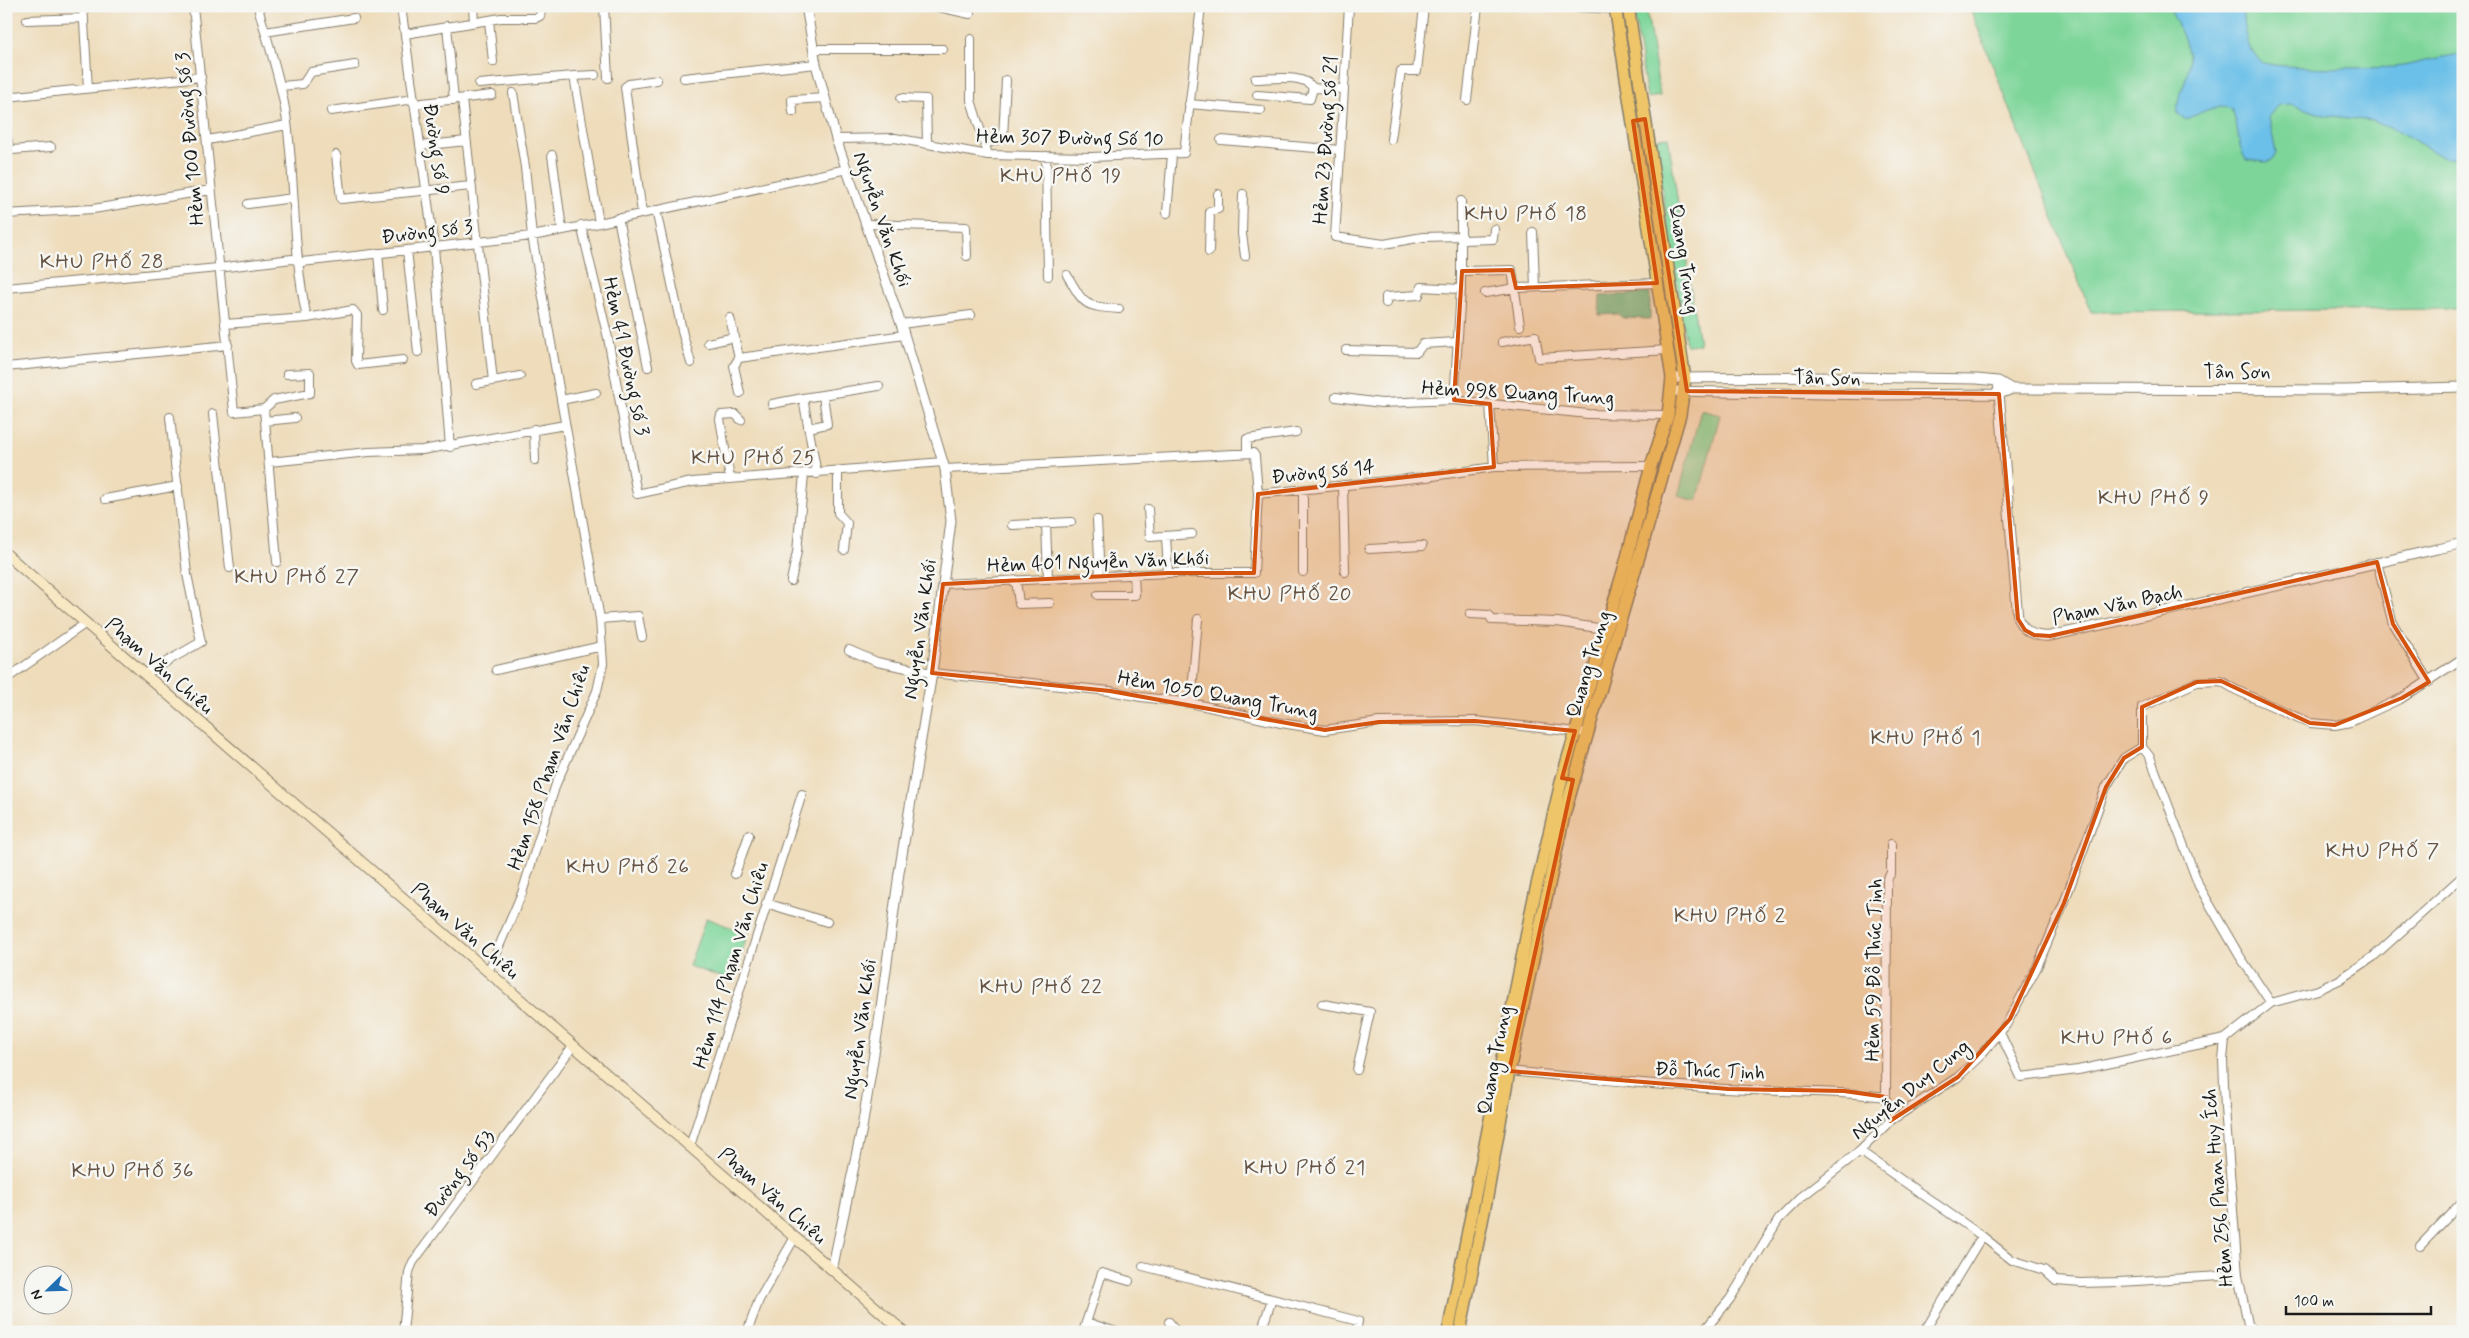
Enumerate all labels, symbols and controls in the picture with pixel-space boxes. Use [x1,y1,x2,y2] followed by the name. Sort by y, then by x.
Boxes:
[169,51,214,227] street label: Hẻm 100 Đường số 3
[1307,55,1348,225] street label: Hẻm 23 Đường số 21
[414,102,455,197] street label: Đường số 9
[976,123,1164,156] street label: Hẻm 307 Đường Số 10
[844,148,917,291] street label: Nguyễn Văn Khối
[1000,162,1122,190] district label: KHU PHỐ 19
[1464,200,1588,228] district label: KHU PHỐ 18
[1661,202,1706,316] street label: Quang Trung
[380,214,475,253] street label: Đường số 3
[39,248,165,276] district label: KHU PHỐ 28
[594,274,656,439] street label: Hẻm 41 Đường số 3
[2203,359,2271,386] street label: Tân Sơn
[1793,364,1861,393] street label: Tân Sơn
[1421,375,1615,413] street label: Hẻm 998 Quang Trung
[691,444,817,472] district label: KHU PHỐ 25
[1270,454,1376,493] street label: Đường số 14
[2098,484,2210,512] district label: KHU PHỐ 9
[987,545,1210,582] street label: Hẻm 401 Nguyễn Văn Khối
[897,557,946,701] street label: Nguyễn Văn Khối
[234,563,360,591] district label: KHU PHỐ 27
[2050,579,2185,632] street label: Phạm Văn Bạch
[1227,580,1353,608] district label: KHU PHỐ 20
[1560,607,1620,722] street label: Quang Trung
[99,611,219,721] street label: Phạm Văn Chiêu
[502,661,597,874] street label: Hẻm 158 Phạm Văn Chiêu
[1115,665,1320,727] street label: Hẻm 1050 Quang Trung
[1870,724,1982,752] district label: KHU PHỐ 1
[2326,837,2440,865] district label: KHU PHỐ 7
[566,853,690,881] district label: KHU PHỐ 26
[687,859,776,1072] street label: Hẻm 114 Phạm Văn Chiêu
[405,876,525,986] street label: Phạm Văn Chiêu
[1859,878,1890,1062] street label: Hẻm 59 Đỗ Thúc Tịnh
[1674,902,1786,930] district label: KHU PHỐ 2
[837,957,886,1101] street label: Nguyễn Văn Khối
[979,973,1103,1001] district label: KHU PHỐ 22
[1472,1003,1520,1117] street label: Quang Trung
[2061,1024,2173,1052] district label: KHU PHỐ 6
[1846,1034,1977,1148] street label: Nguyễn Duy Cung
[1655,1056,1765,1087] street label: Đỗ Thúc Tịnh
[2196,1088,2241,1288] street label: Hẻm 256 Phan Huy Ích
[418,1125,504,1224] street label: Đường số 53
[712,1141,832,1251] street label: Phạm Văn Chiêu
[1244,1154,1366,1182] district label: KHU PHỐ 21
[71,1157,195,1185] district label: KHU PHỐ 36
[22,1266,72,1316] north arrow
[2286,1283,2432,1315] scale bar
[27,1287,47,1302] text: N
[2294,1292,2334,1312] text: 100 m

